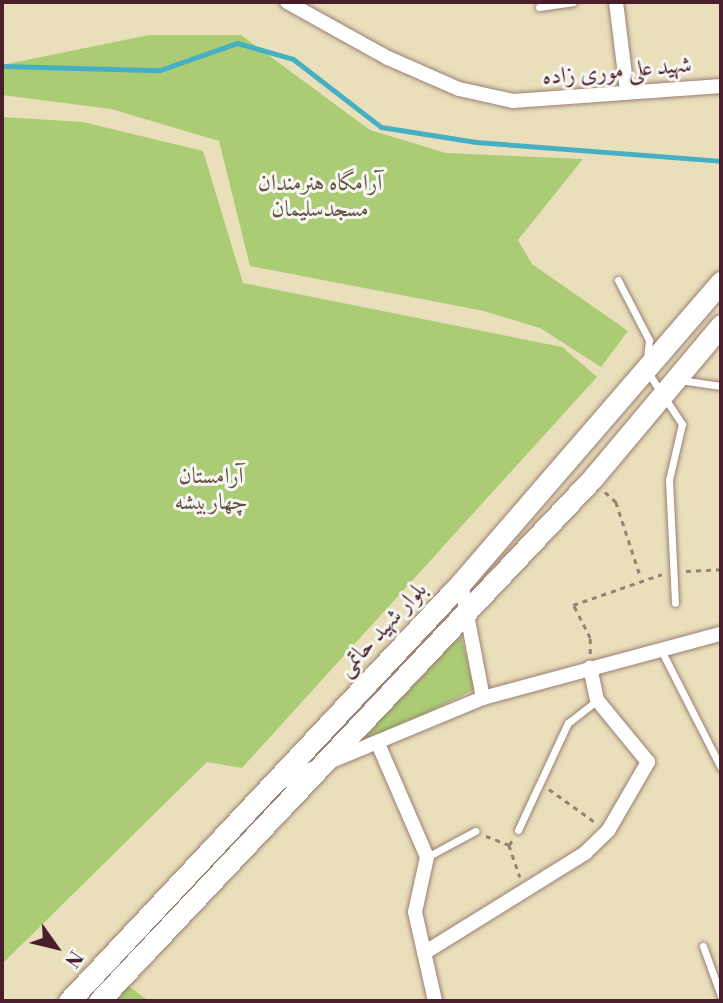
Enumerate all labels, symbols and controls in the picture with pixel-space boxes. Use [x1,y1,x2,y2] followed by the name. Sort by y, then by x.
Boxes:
[541,51,693,91] street label: شهید علی موری زاده
[258,169,382,223] park label: آرامگاه هنرمندان مسجدسلیمان
[174,462,248,516] park label: آرامستان چهاربیشه
[331,576,433,682] street label: بلوار شهید حاتمی
[21,912,91,982] north arrow
[59,946,88,972] text: N

